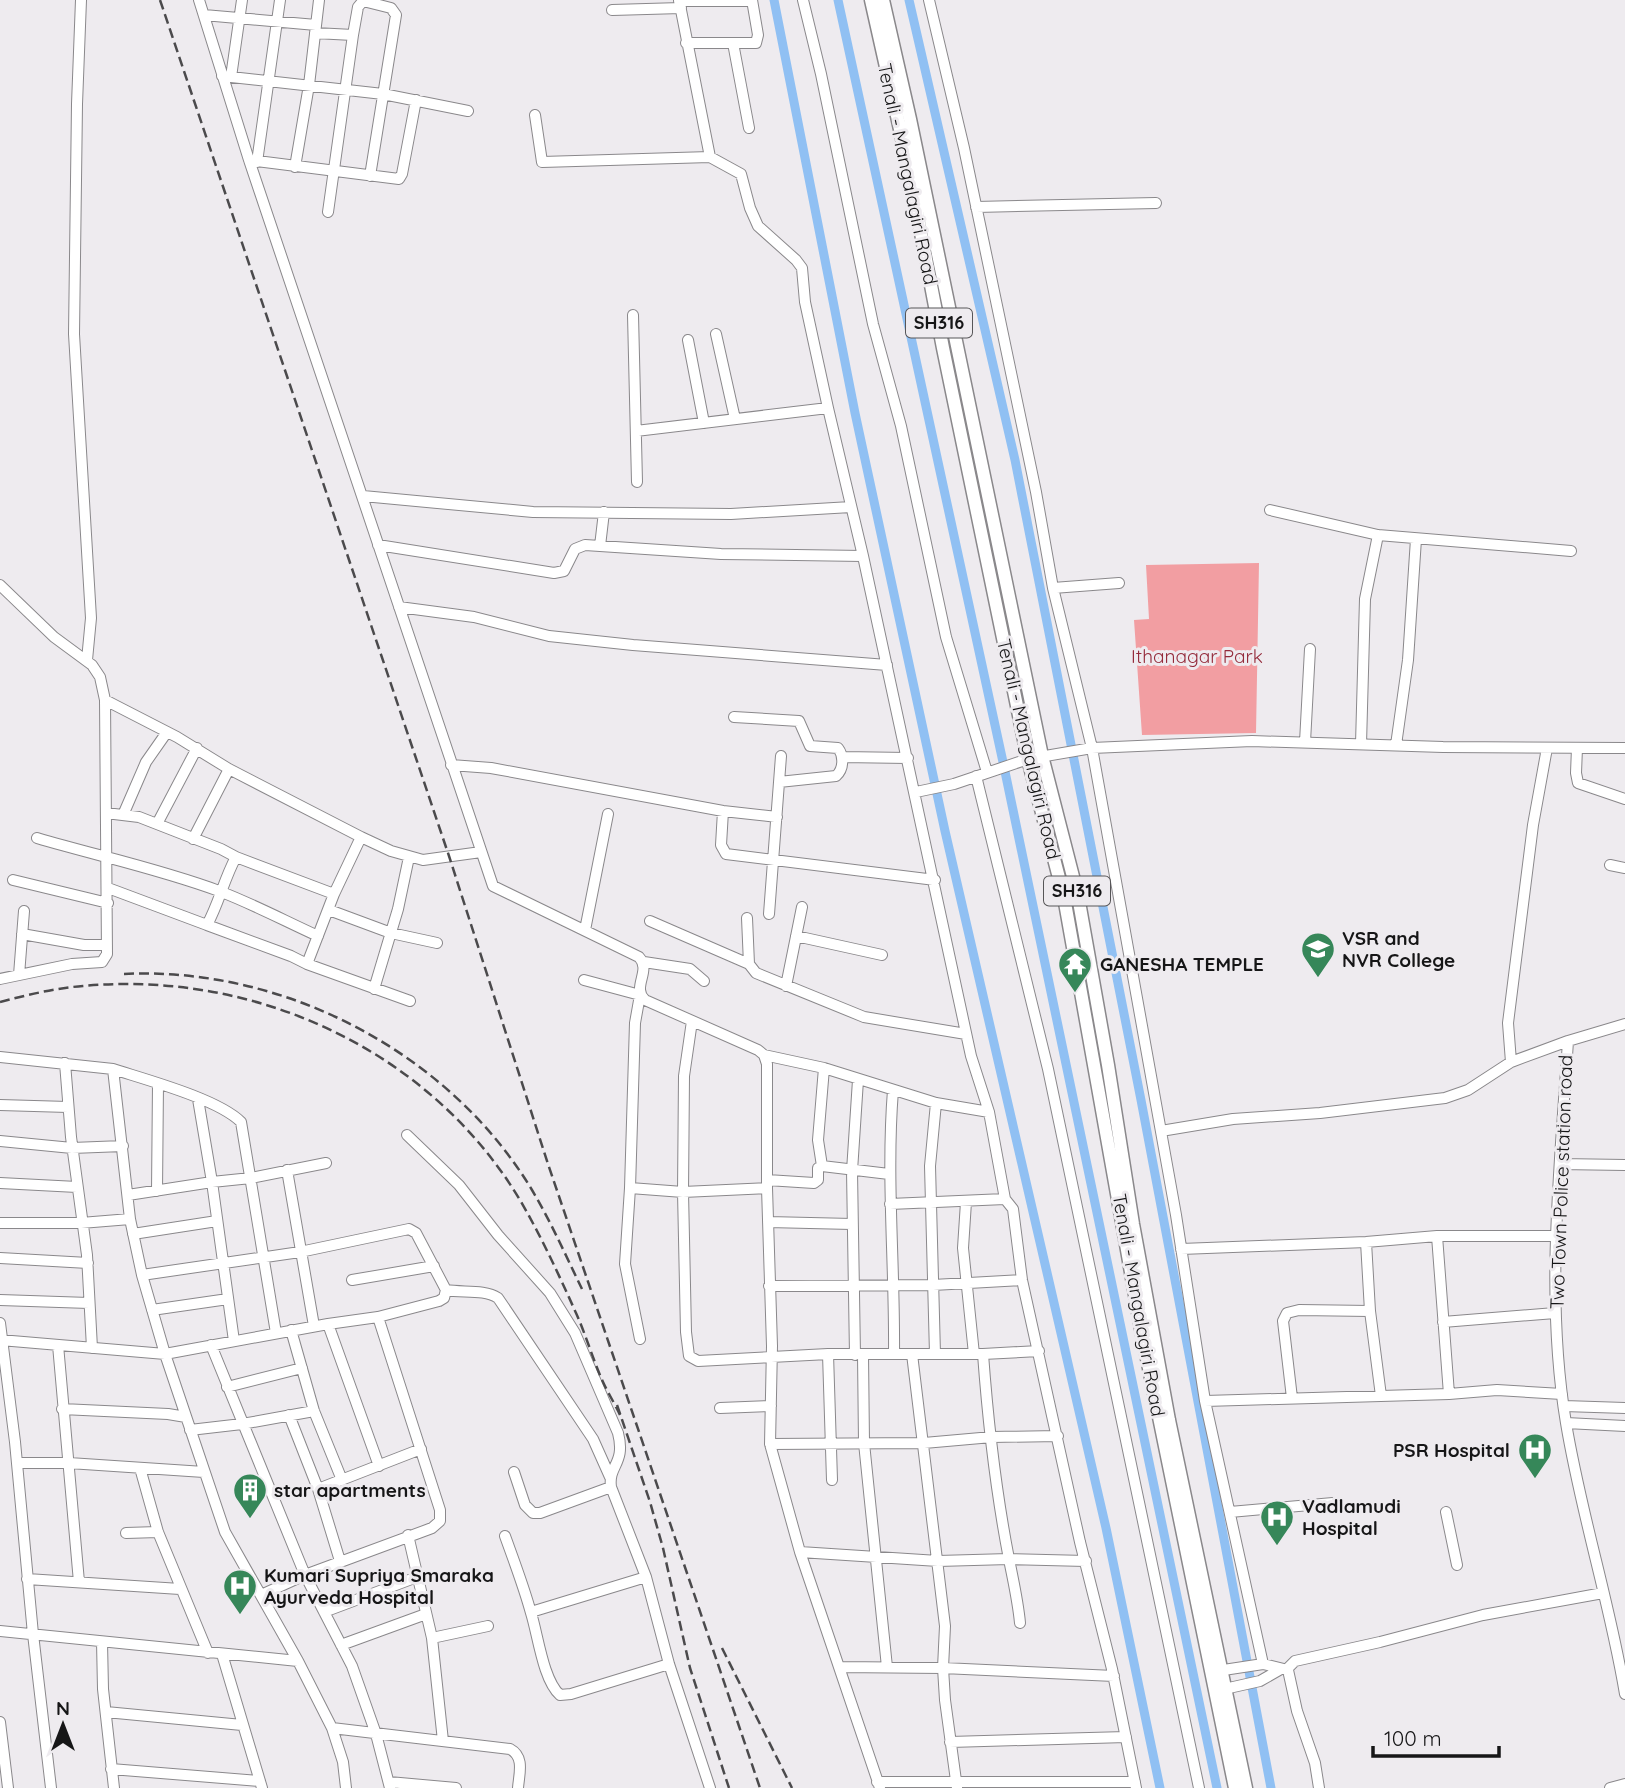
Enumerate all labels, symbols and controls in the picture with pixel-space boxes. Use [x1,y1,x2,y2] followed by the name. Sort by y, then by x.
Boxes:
[873,61,943,287] street label: Tenali - Mangalagiri Road
[906,309,972,338] road number: SH316
[992,636,1066,862] street label: Tenali - Mangalagiri Road
[1131,644,1263,668] park label: Ithanagar Park
[1044,876,1110,906] road number: SH316
[1342,926,1455,972] place label: VSR and NVR College
[1299,930,1337,979] school or university icon: VSR and NVR College
[1056,945,1094,994] temple icon: GANESHA TEMPLE
[1100,952,1264,976] place label: GANESHA TEMPLE
[1545,1054,1577,1310] street label: Two Town Police station road
[1108,1192,1170,1418] street label: Tenali - Mangalagiri Road
[1516,1431,1554,1480] hospital icon: PSR Hospital
[1393,1438,1510,1462] place label: PSR Hospital
[231,1471,269,1520] building icon: star apartments
[274,1478,426,1502] place label: star apartments
[1302,1494,1401,1540] place label: Vadlamudi Hospital
[1258,1498,1296,1547] hospital icon: Vadlamudi Hospital
[264,1563,494,1609] place label: Kumari Supriya Smaraka Ayurveda Hospital
[221,1567,259,1616] hospital icon: Kumari Supriya Smaraka Ayurveda Hospital
[28,1690,98,1760] north arrow
[56,1696,70,1720] text: N
[1373,1714,1499,1758] scale bar
[1384,1725,1442,1751] text: 100 m

